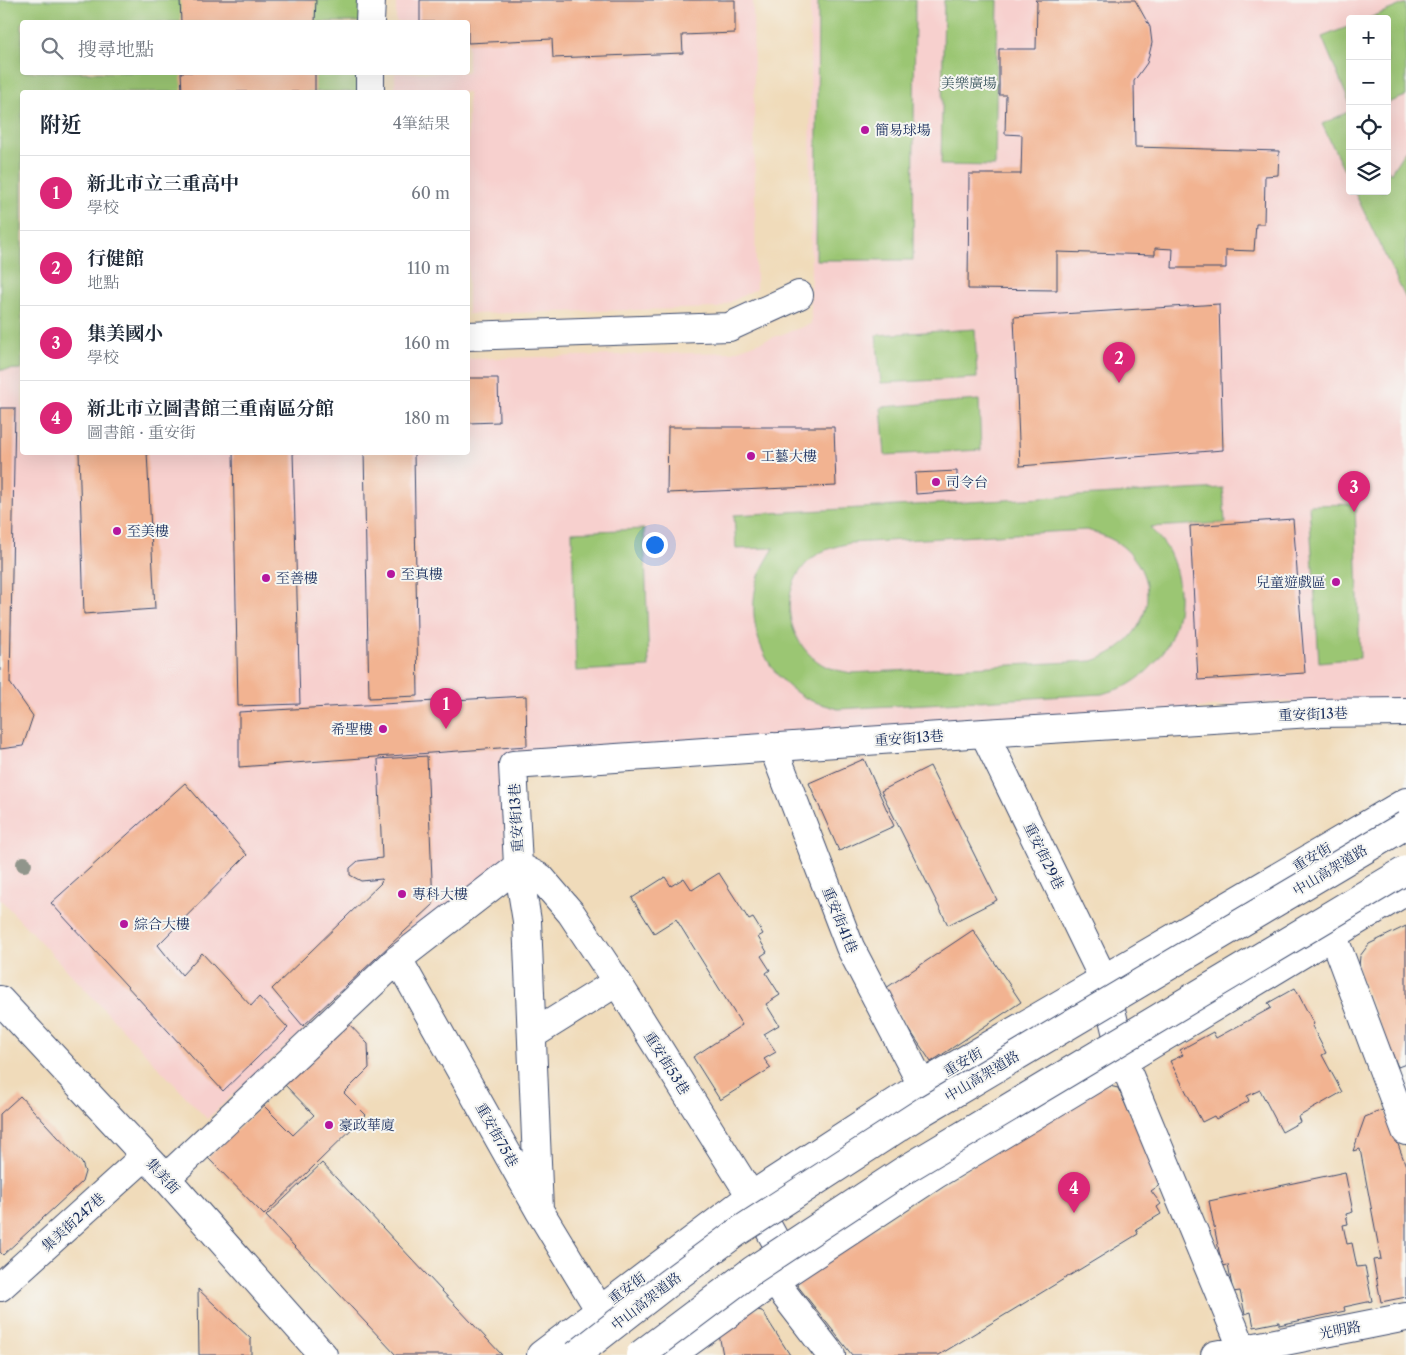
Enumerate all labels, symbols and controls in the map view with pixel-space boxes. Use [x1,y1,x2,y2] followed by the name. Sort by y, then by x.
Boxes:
[1346,15,1391,195] map controls
[1346,15,1391,60] button: +
[20,20,470,75] search box
[38,34,66,62] icon: search
[78,38,154,61] text: 搜尋地點
[1346,60,1391,105] button: −
[941,74,997,92] park label: 美樂廣場
[1346,105,1391,150] button: locate
[40,112,82,137] text: 附近
[393,113,450,133] text: 4筆結果
[875,121,931,139] place label: 簡易球場
[859,124,871,136] marker: 簡易球場
[1346,150,1391,195] button: layers
[87,172,239,195] text: 新北市立三重高中
[52,183,60,203] text: 1
[411,183,450,203] text: 60 m
[87,197,119,217] text: 學校
[87,247,144,270] text: 行健館
[51,258,61,278] text: 2
[407,258,450,278] text: 110 m
[87,272,119,292] text: 地點
[87,322,163,345] text: 集美國小
[51,333,61,353] text: 3
[405,333,450,353] text: 160 m
[1103,342,1135,383] pin: 2
[87,347,119,367] text: 學校
[87,397,334,420] text: 新北市立圖書館三重南區分館
[51,408,61,428] text: 4
[404,408,450,428] text: 180 m
[87,422,196,442] text: 圖書館 · 重安街
[761,447,817,465] place label: 工藝大樓
[745,450,757,462] marker: 工藝大樓
[1338,471,1370,512] pin: 3
[946,473,988,491] place label: 司令台
[930,476,942,488] marker: 司令台
[127,522,169,540] place label: 至美樓
[111,525,123,537] marker: 至美樓
[642,532,668,558] your location
[401,565,443,583] place label: 至真樓
[385,568,397,580] marker: 至真樓
[276,569,318,587] place label: 至善樓
[260,572,272,584] marker: 至善樓
[1256,573,1326,591] place label: 兒童遊戲區
[1330,576,1342,588] marker: 兒童遊戲區
[430,688,462,729] pin: 1
[1278,704,1348,724] street label: 重安街13巷
[331,720,373,738] place label: 希聖樓
[377,723,389,735] marker: 希聖樓
[874,727,944,749] street label: 重安街13巷
[505,783,527,853] street label: 重安街13巷
[1020,820,1068,892] street label: 重安街29巷
[1289,838,1335,876] street label: 重安街
[1289,841,1371,899] street label: 中山高架道路
[819,884,861,956] street label: 重安街41巷
[412,885,468,903] place label: 專科大樓
[396,888,408,900] marker: 專科大樓
[134,915,190,933] place label: 綜合大樓
[118,918,130,930] marker: 綜合大樓
[640,1028,694,1098] street label: 重安街53巷
[940,1044,986,1080] street label: 重安街
[941,1047,1023,1105] street label: 中山高架道路
[472,1100,522,1170] street label: 重安街75巷
[339,1116,395,1134] place label: 豪政華廈
[323,1119,335,1131] marker: 豪政華廈
[142,1154,184,1198] street label: 集美街
[1058,1172,1090,1213] pin: 4
[38,1189,108,1255] street label: 集美街247巷
[605,1268,649,1308] street label: 重安街
[607,1268,685,1334] street label: 中山高架道路
[1318,1317,1362,1343] street label: 光明路

